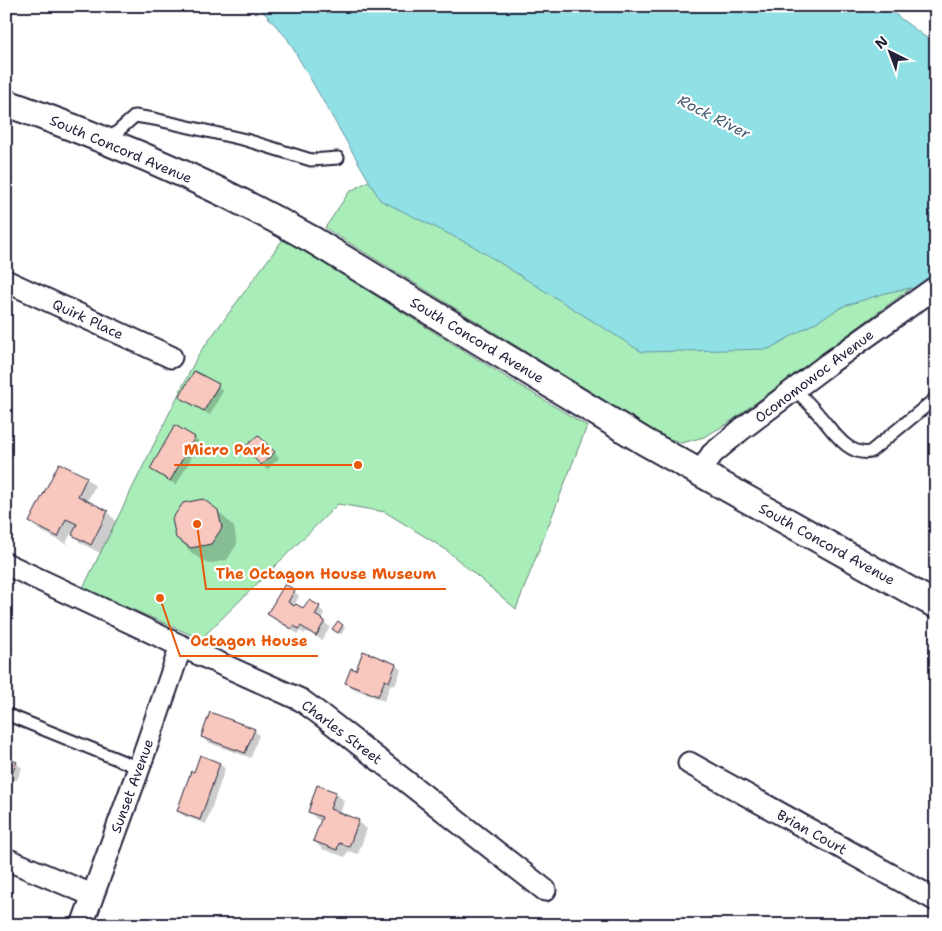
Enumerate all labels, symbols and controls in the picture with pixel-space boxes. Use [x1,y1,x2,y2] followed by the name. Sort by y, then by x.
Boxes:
[864,28,914,78] north arrow
[871,32,891,53] text: N
[674,90,754,144] water label: Rock River
[47,111,195,187] street label: South Concord Avenue
[407,293,547,387] street label: South Concord Avenue
[50,295,127,343] street label: Quirk Place
[751,325,877,427] street label: Oconomowoc Avenue
[174,435,281,465] callout: Micro Park
[184,440,271,460] text: Micro Park
[756,499,898,589] street label: South Concord Avenue
[206,559,446,589] callout: The Octagon House Museum
[216,564,436,584] text: The Octagon House Museum
[180,626,318,656] callout: Octagon House
[190,631,308,651] text: Octagon House
[298,696,386,768] street label: Charles Street
[107,736,157,835] street label: Sunset Avenue
[774,805,850,859] street label: Brian Court

